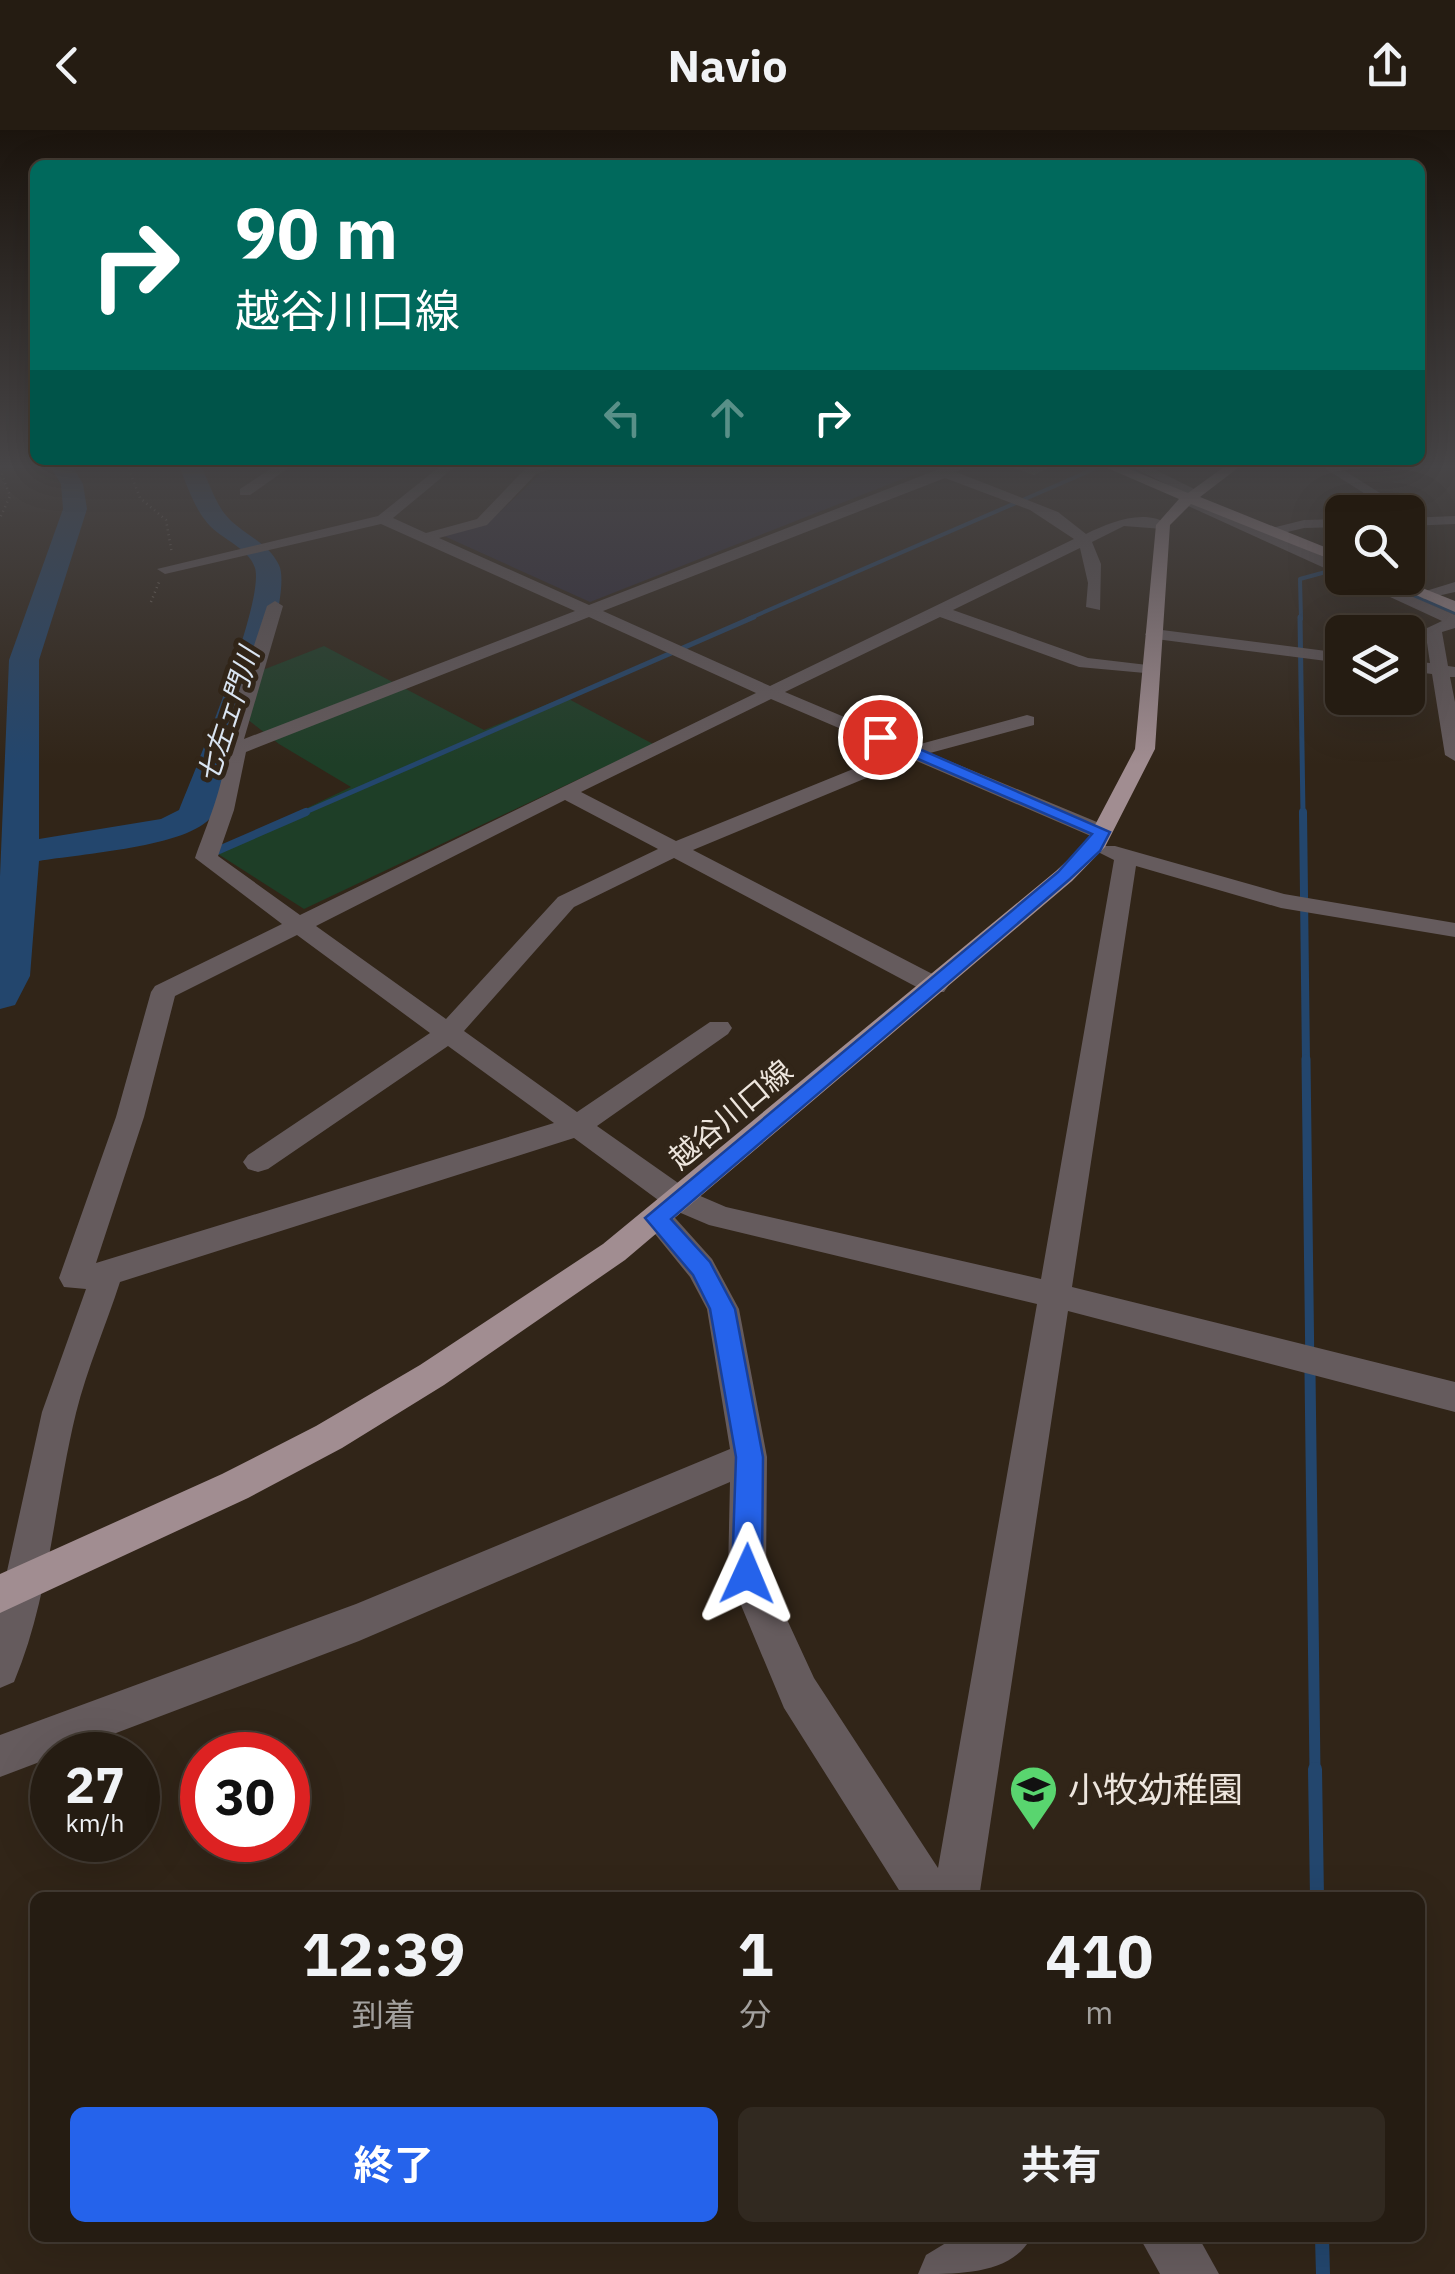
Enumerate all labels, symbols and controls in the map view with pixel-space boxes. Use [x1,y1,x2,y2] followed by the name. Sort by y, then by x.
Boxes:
[667,36,788,94] text: Navio
[40,38,95,93] icon: back
[1360,38,1415,93] icon: share
[235,187,398,278] text: 90 m
[70,200,200,330] icon: right
[235,281,460,339] text: 越谷川口線
[595,390,650,445] icon: left
[700,390,755,445] icon: ahead
[805,390,860,445] icon: right
[1325,495,1425,715] map controls
[1325,495,1425,595] button: search
[1325,615,1425,715] button: layers
[188,640,268,787] water label: 七左ェ門川
[838,695,923,780] pin
[853,710,908,765] icon: arrive
[660,1051,800,1177] street label: 越谷川口線
[695,1522,799,1626] position arrow
[180,1732,310,1862] speed limit sign: 30
[65,1752,125,1817] text: 27
[1007,1764,1059,1832] school or university icon: 小牧幼稚園
[1068,1766,1243,1812] place label: 小牧幼稚園
[66,1806,124,1839] text: km/h
[302,1914,466,1993] text: 12:39
[737,1914,773,1993] text: 1
[1045,1916,1153,1995] text: 410
[1085,1991,1113,2033] text: m
[352,1993,416,2035] text: 到着
[739,1993,771,2035] text: 分
[70,2107,718,2222] button: 終了
[738,2107,1385,2222] button: 共有

